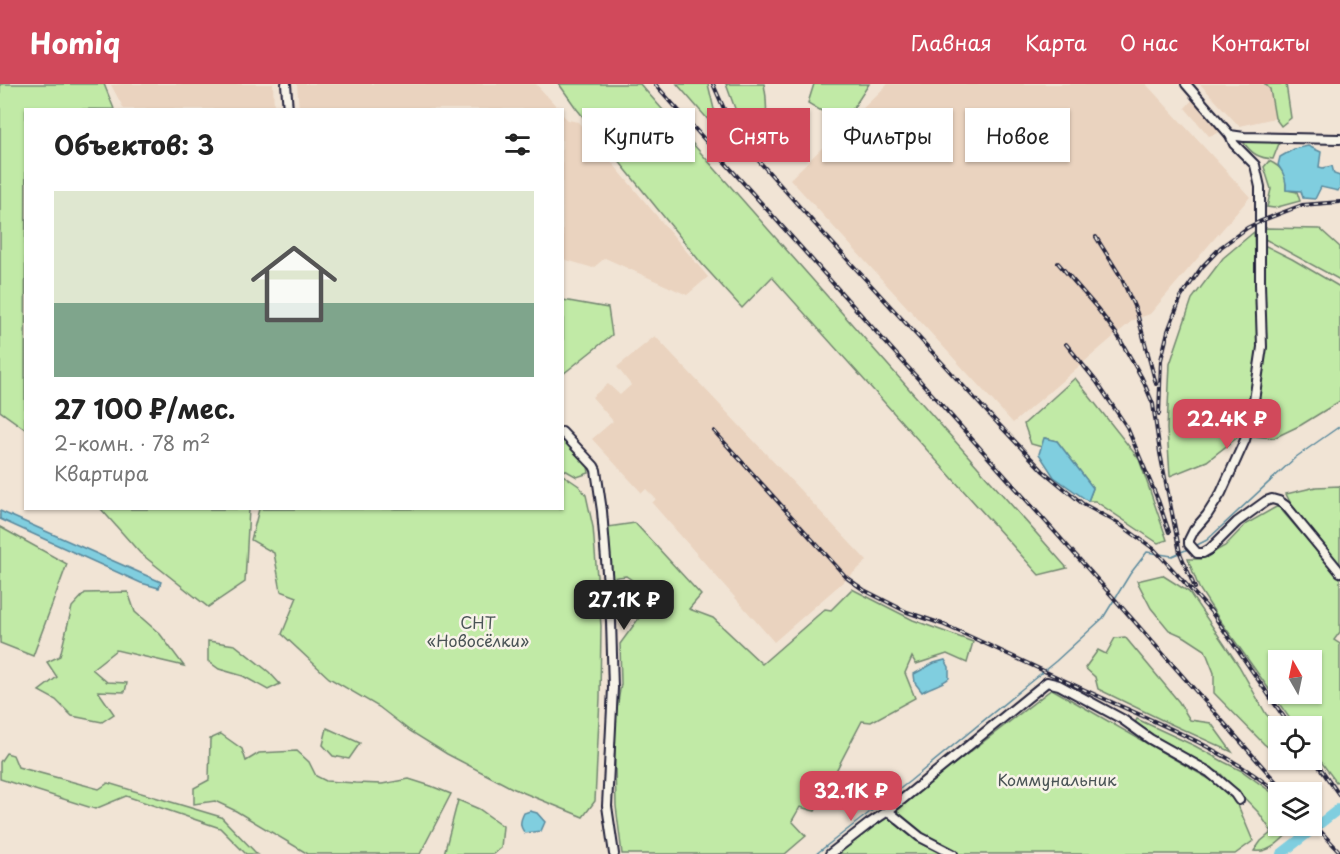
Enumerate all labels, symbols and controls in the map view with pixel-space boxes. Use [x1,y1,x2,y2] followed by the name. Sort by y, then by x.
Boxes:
[30,21,120,64] text: Homiq
[911,26,992,58] text: Главная
[1025,26,1087,58] text: Карта
[1120,26,1178,58] text: О нас
[1211,26,1310,58] text: Контакты
[582,108,695,162] chip: Купить
[707,108,810,162] chip: Снять
[822,108,953,162] chip: Фильтры
[965,108,1070,162] chip: Новое
[54,125,214,164] text: Объектов: 3
[501,128,534,161] icon: filters
[240,230,348,338] icon: home
[54,389,235,428] text: 27 100 ₽/мес.
[1172,399,1282,450] pin: 22.4K ₽
[1187,403,1267,433] text: 22.4K ₽
[54,428,210,458] text: 2-комн. · 78 m²
[54,458,148,488] text: Квартира
[569,580,679,631] pin: 27.1K ₽
[588,584,660,614] text: 27.1K ₽
[427,610,529,652] park label: СНТ «Новосёлки»
[1268,650,1322,704] north arrow
[1268,650,1322,836] map controls
[1268,716,1322,770] button: locate
[997,767,1117,791] park label: Коммунальник
[796,771,906,822] pin: 32.1K ₽
[814,775,888,805] text: 32.1K ₽
[1268,782,1322,836] button: layers

